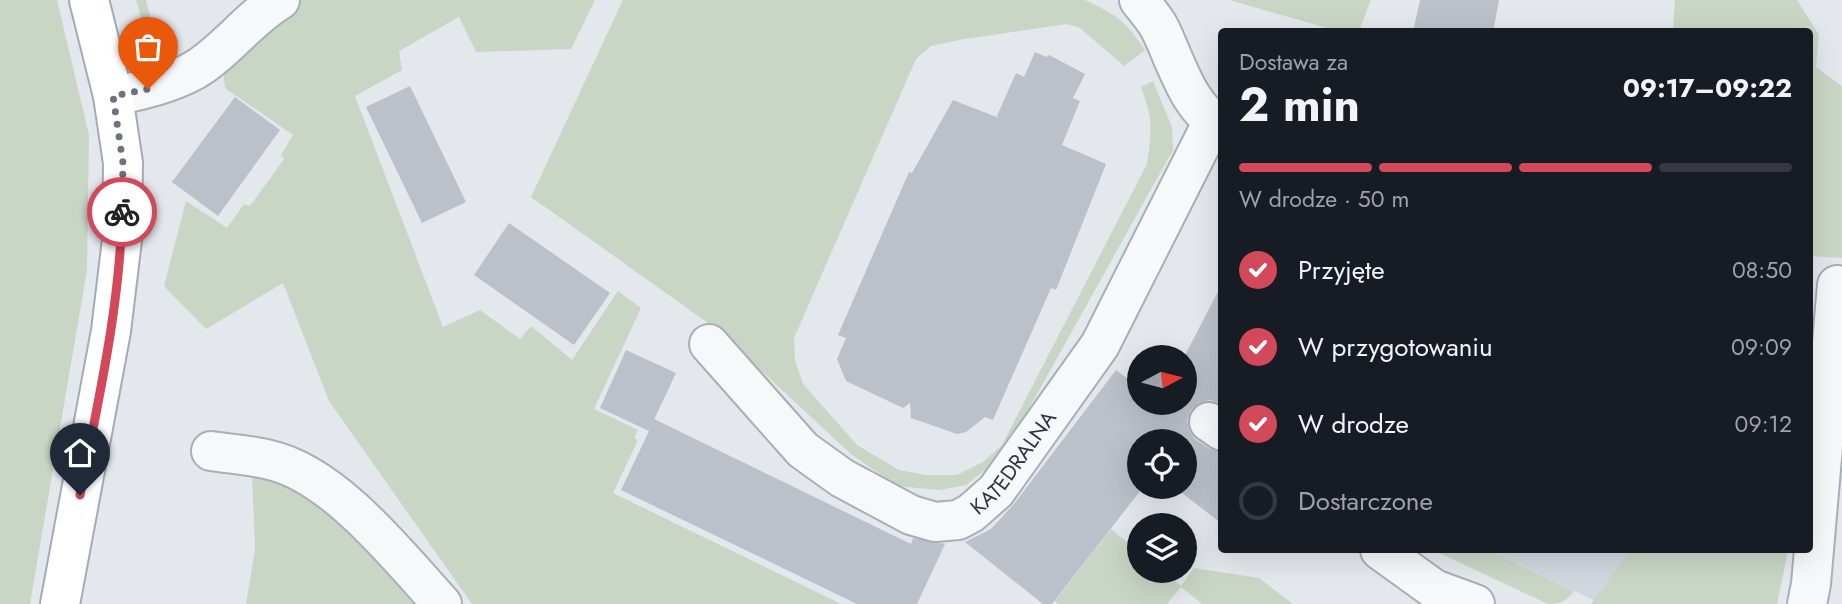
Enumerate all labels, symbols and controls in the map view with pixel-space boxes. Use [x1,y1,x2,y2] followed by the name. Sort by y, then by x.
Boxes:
[118,17,178,89] pin
[129,28,167,66] icon: bag
[1239,45,1348,79] text: Dostawa za
[1623,69,1792,107] text: 09:17–09:22
[1239,72,1360,138] text: 2 min
[87,177,157,247] courier
[1239,182,1409,216] text: W drodze · 50 m
[103,193,141,231] icon: bike
[1239,251,1277,289] icon: check
[1298,251,1385,289] text: Przyjęte
[1732,253,1792,287] text: 08:50
[1239,328,1277,366] icon: check
[1298,328,1493,366] text: W przygotowaniu
[1731,330,1792,364] text: 09:09
[1127,345,1197,415] north arrow
[1127,345,1197,583] map controls
[964,404,1064,522] street label: KATEDRALNA
[1239,405,1277,443] icon: check
[1298,405,1409,443] text: W drodze
[1735,407,1792,441] text: 09:12
[50,423,110,495] pin
[1127,429,1197,499] button: locate
[61,434,99,472] icon: home
[1298,482,1433,520] text: Dostarczone
[1127,513,1197,583] button: layers

